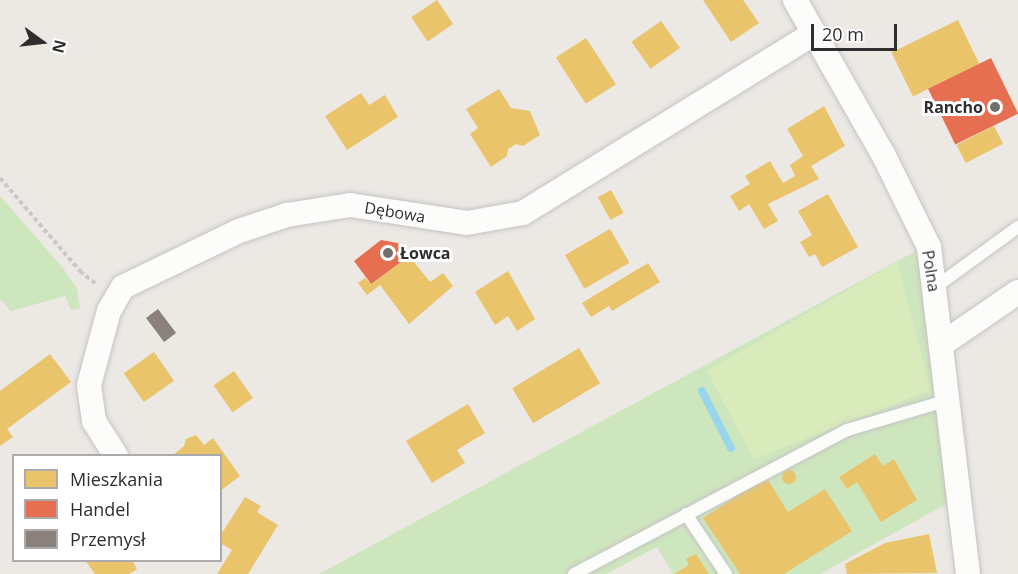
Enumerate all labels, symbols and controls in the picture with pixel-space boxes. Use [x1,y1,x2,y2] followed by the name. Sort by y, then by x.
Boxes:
[12,12,72,72] north arrow
[814,12,900,50] scale bar
[822,22,864,46] text: 20 m
[47,38,72,56] text: N
[924,97,983,117] place label: Rancho
[988,100,1002,114] marker: Rancho
[363,198,427,226] street label: Dębowa
[400,243,451,263] place label: Łowca
[381,246,395,260] marker: Łowca
[918,249,944,293] street label: Polna
[12,454,222,562] legend
[70,467,163,491] text: Mieszkania
[70,497,130,521] text: Handel
[70,527,146,551] text: Przemysł

